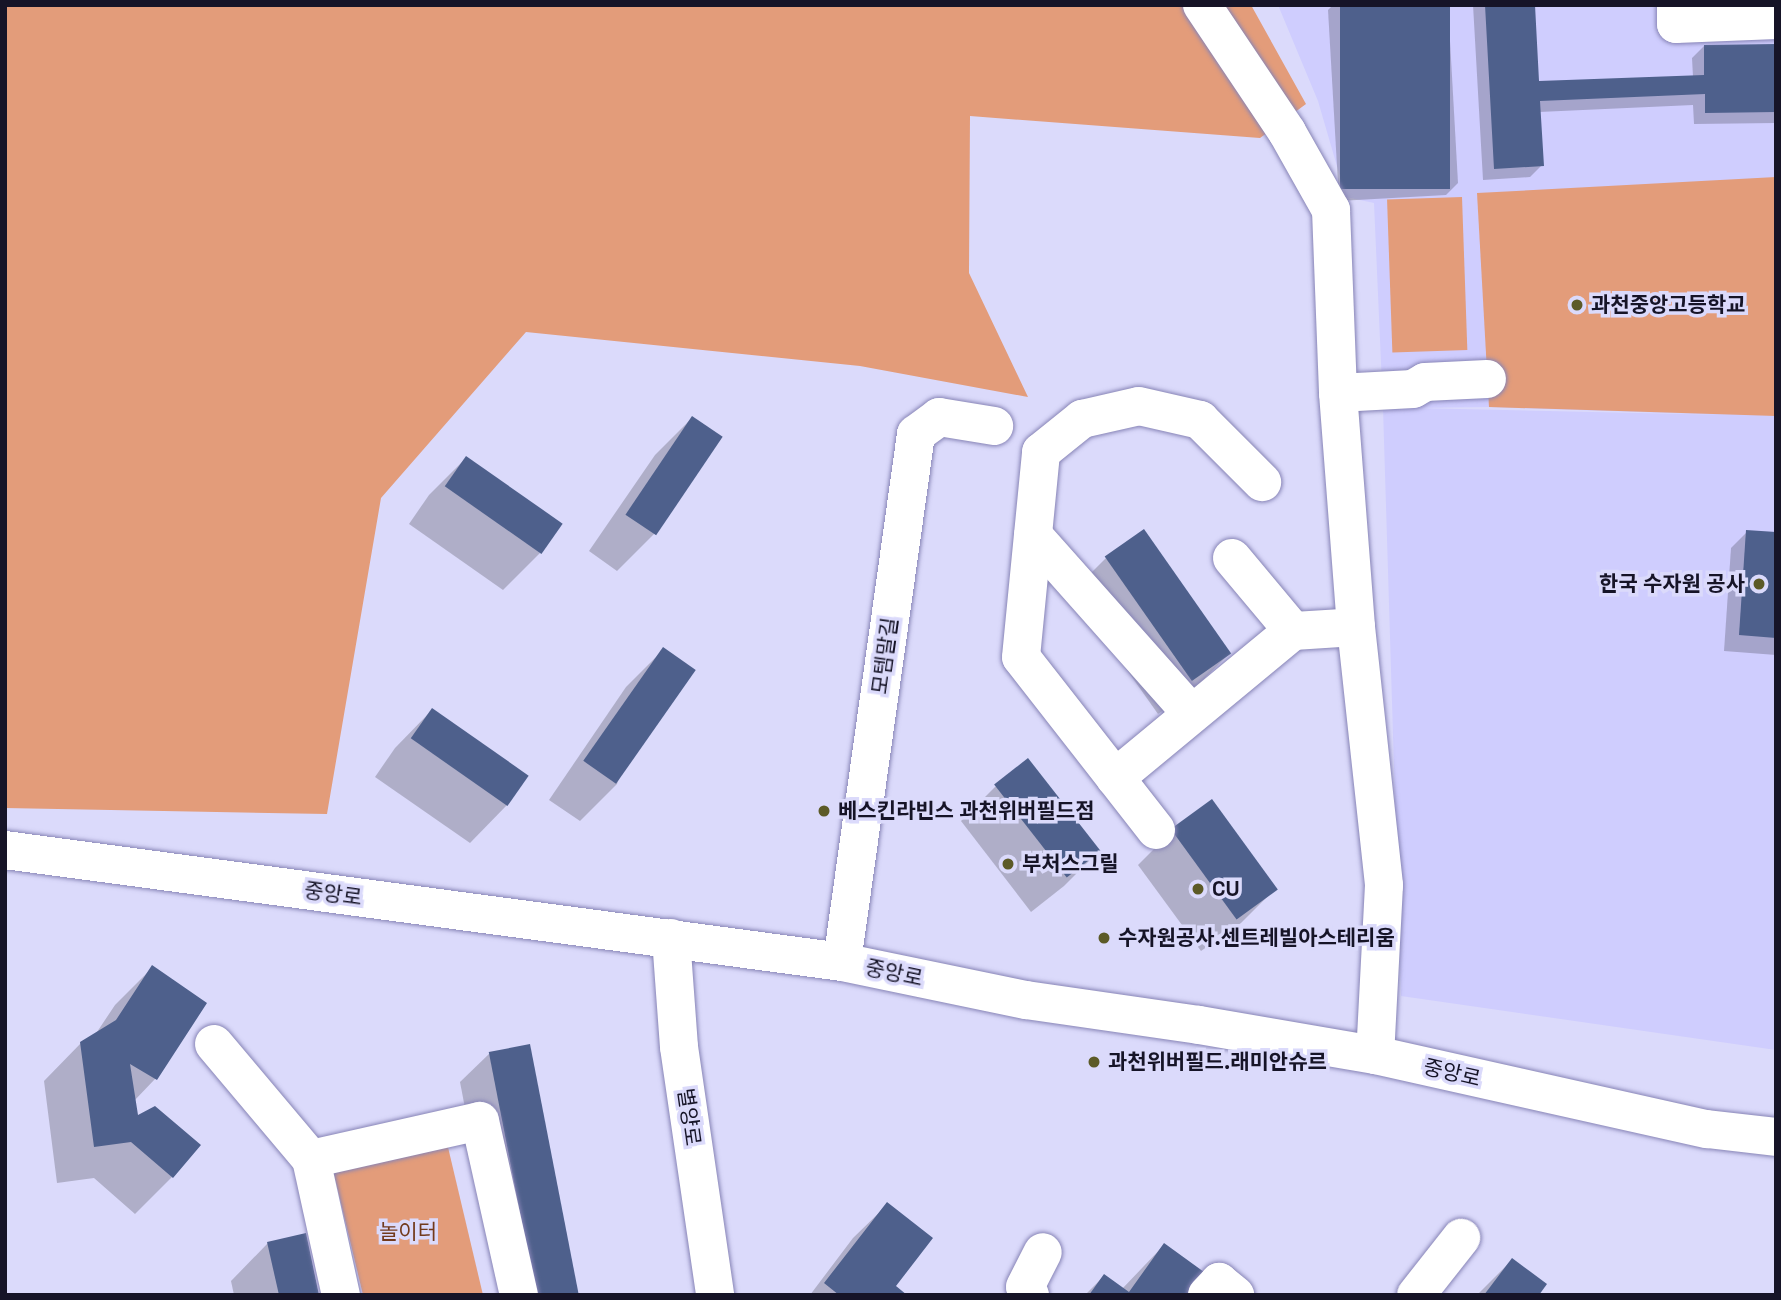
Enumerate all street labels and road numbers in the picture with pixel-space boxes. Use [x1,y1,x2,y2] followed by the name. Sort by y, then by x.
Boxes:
[867,616,903,696] street label: 모템말길
[303,877,363,911] street label: 중앙로
[863,955,925,991] street label: 중앙로
[1421,1054,1483,1092] street label: 중앙로
[672,1087,706,1147] street label: 별양로

